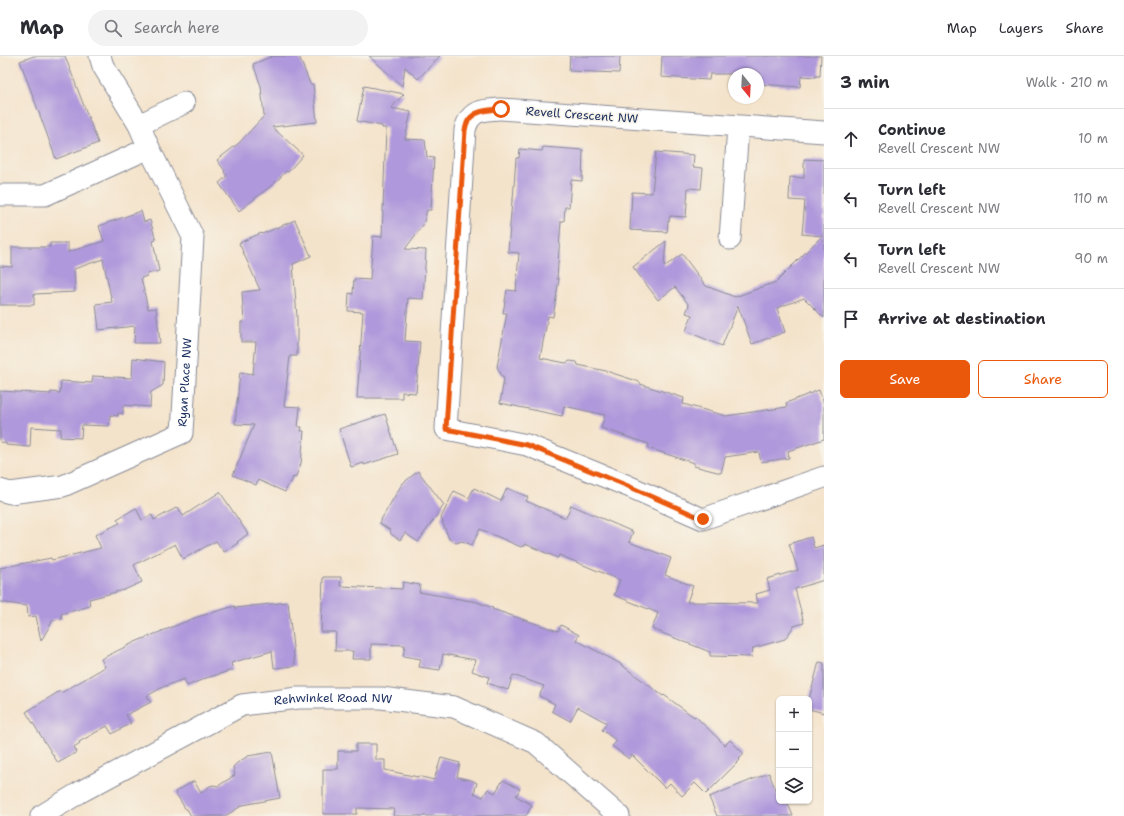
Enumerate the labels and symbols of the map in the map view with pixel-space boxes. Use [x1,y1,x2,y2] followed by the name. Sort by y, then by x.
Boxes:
[728,68,764,104] north arrow
[492,100,510,118] route start
[525,103,639,127] street label: Revell Crescent NW
[174,337,195,427] street label: Ryan Place NW
[694,510,712,528] route end
[273,690,393,709] street label: Rehwinkel Road NW

